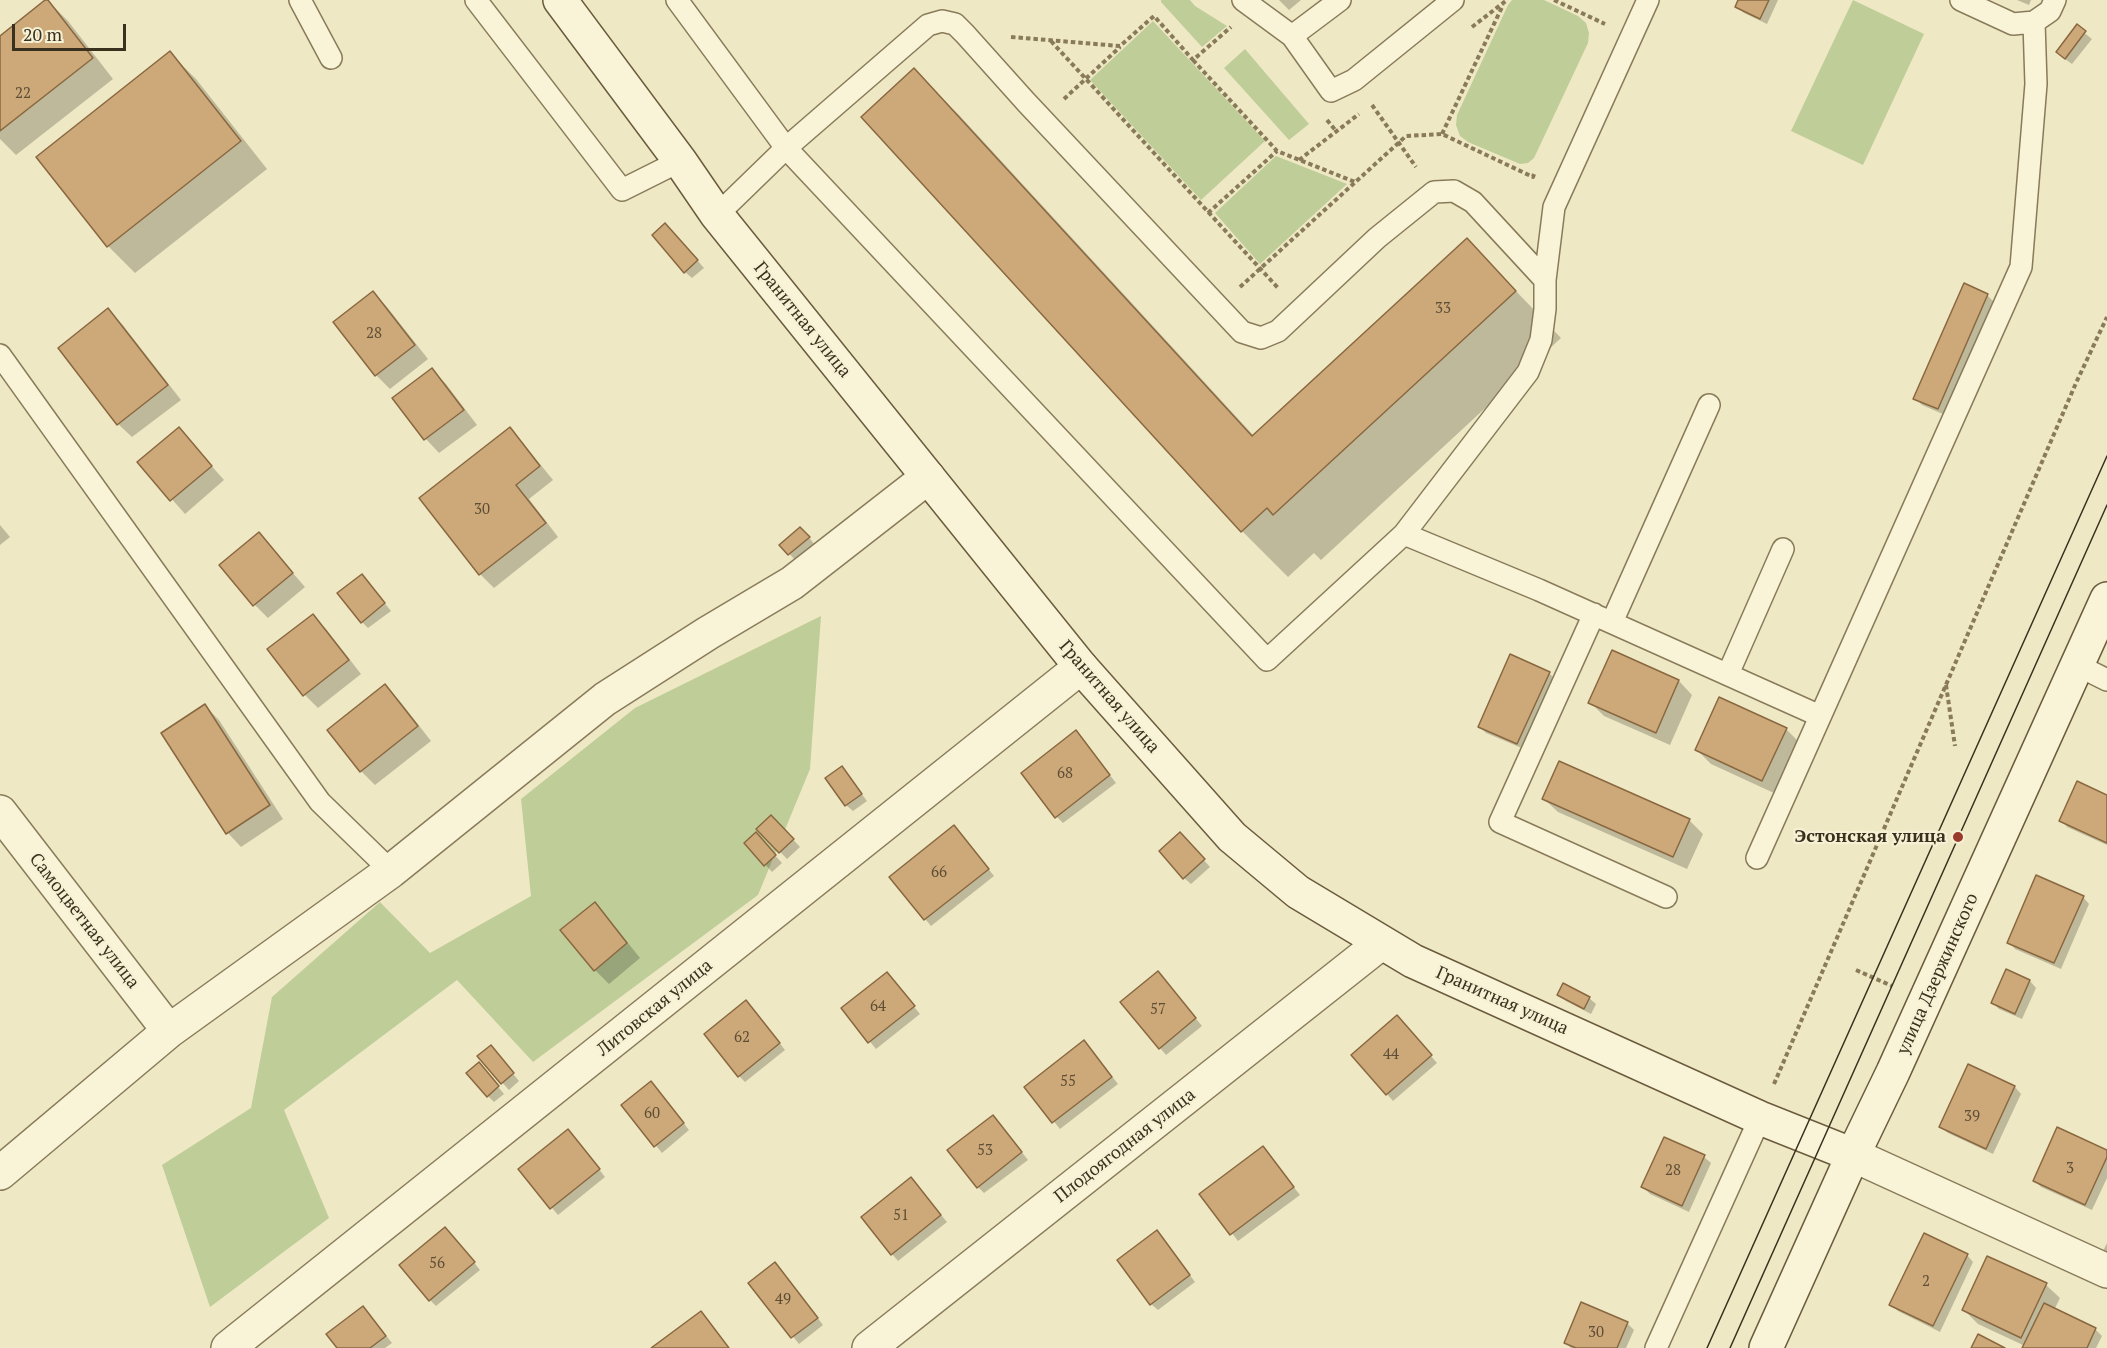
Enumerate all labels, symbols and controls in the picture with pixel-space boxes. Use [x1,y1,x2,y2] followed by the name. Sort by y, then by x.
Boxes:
[15,12,129,50] scale bar
[23,22,62,46] text: 20 m
[15,85,31,103] house number: 22
[749,258,855,382] street label: Гранитная улица
[1435,300,1451,318] house number: 33
[366,325,382,343] house number: 28
[474,501,490,519] house number: 30
[1054,636,1164,758] street label: Гранитная улица
[1057,765,1073,783] house number: 68
[1795,826,1946,848] place label: Эстонская улица
[1951,830,1965,844] marker: Эстонская улица
[24,849,144,993] street label: Самоцветная улица
[931,864,947,882] house number: 66
[1893,890,1983,1058] street label: улица Дзержинского
[593,955,717,1061] street label: Литовская улица
[1432,962,1572,1040] street label: Гранитная улица
[870,998,886,1016] house number: 64
[1150,1001,1166,1019] house number: 57
[734,1029,750,1047] house number: 62
[1383,1046,1399,1064] house number: 44
[1060,1073,1076,1091] house number: 55
[1050,1084,1200,1208] street label: Плодоягодная улица
[644,1105,660,1123] house number: 60
[1964,1108,1980,1126] house number: 39
[977,1142,993,1160] house number: 53
[2066,1160,2074,1178] house number: 3
[1665,1162,1681,1180] house number: 28
[893,1207,909,1225] house number: 51
[429,1255,445,1273] house number: 56
[1922,1273,1930,1291] house number: 2
[775,1291,791,1309] house number: 49
[1588,1324,1604,1342] house number: 30

